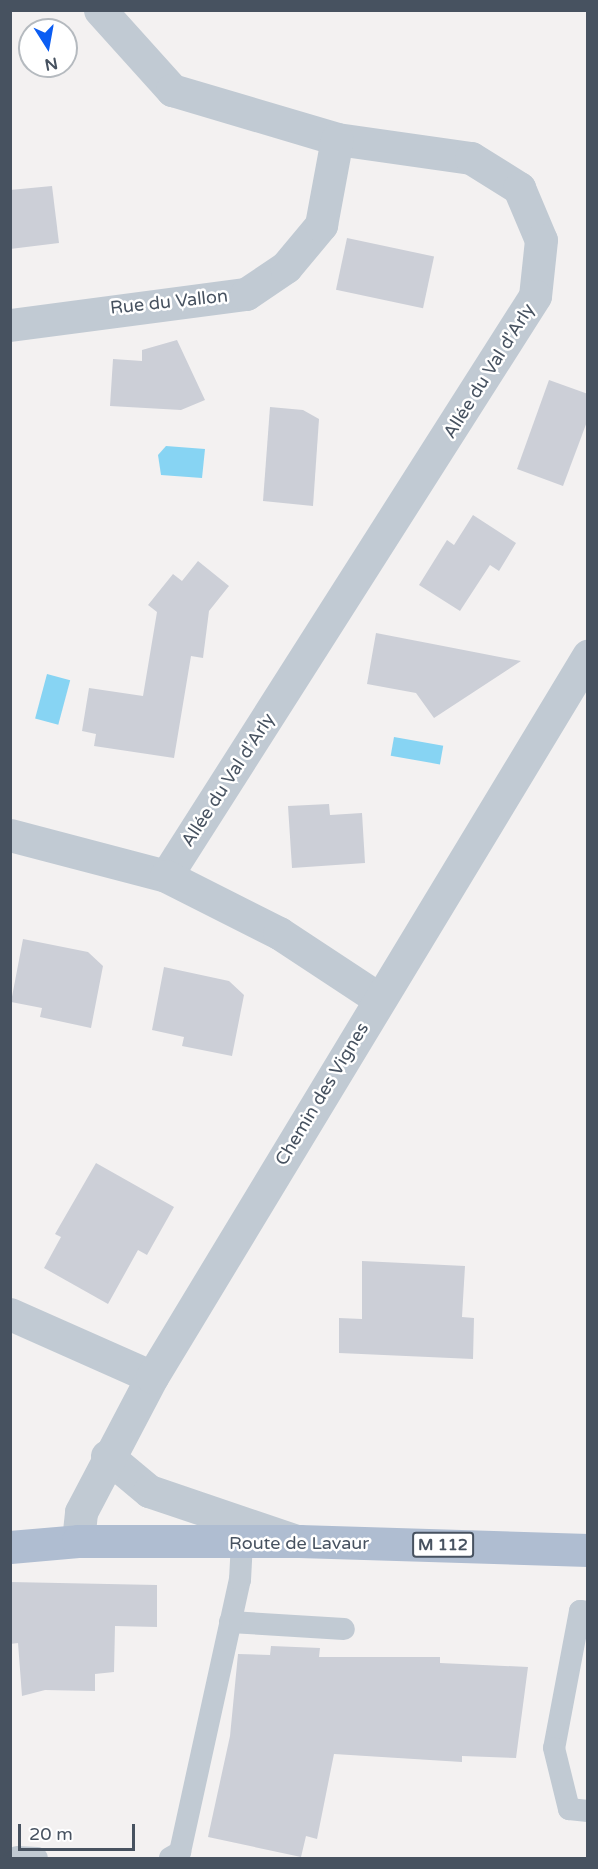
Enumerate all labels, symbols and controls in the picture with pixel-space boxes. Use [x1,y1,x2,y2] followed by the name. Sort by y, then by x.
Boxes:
[18,18,78,78] north arrow
[43,53,59,75] text: N
[109,285,229,319] street label: Rue du Vallon
[439,300,539,442] street label: Allée du Val d'Arly
[177,709,279,851] street label: Allée du Val d'Arly
[271,1019,373,1169] street label: Chemin des Vignes
[229,1532,369,1554] street label: Route de Lavaur
[412,1532,474,1558] road number: M 112
[21,1812,138,1850] scale bar
[29,1823,73,1845] text: 20 m

